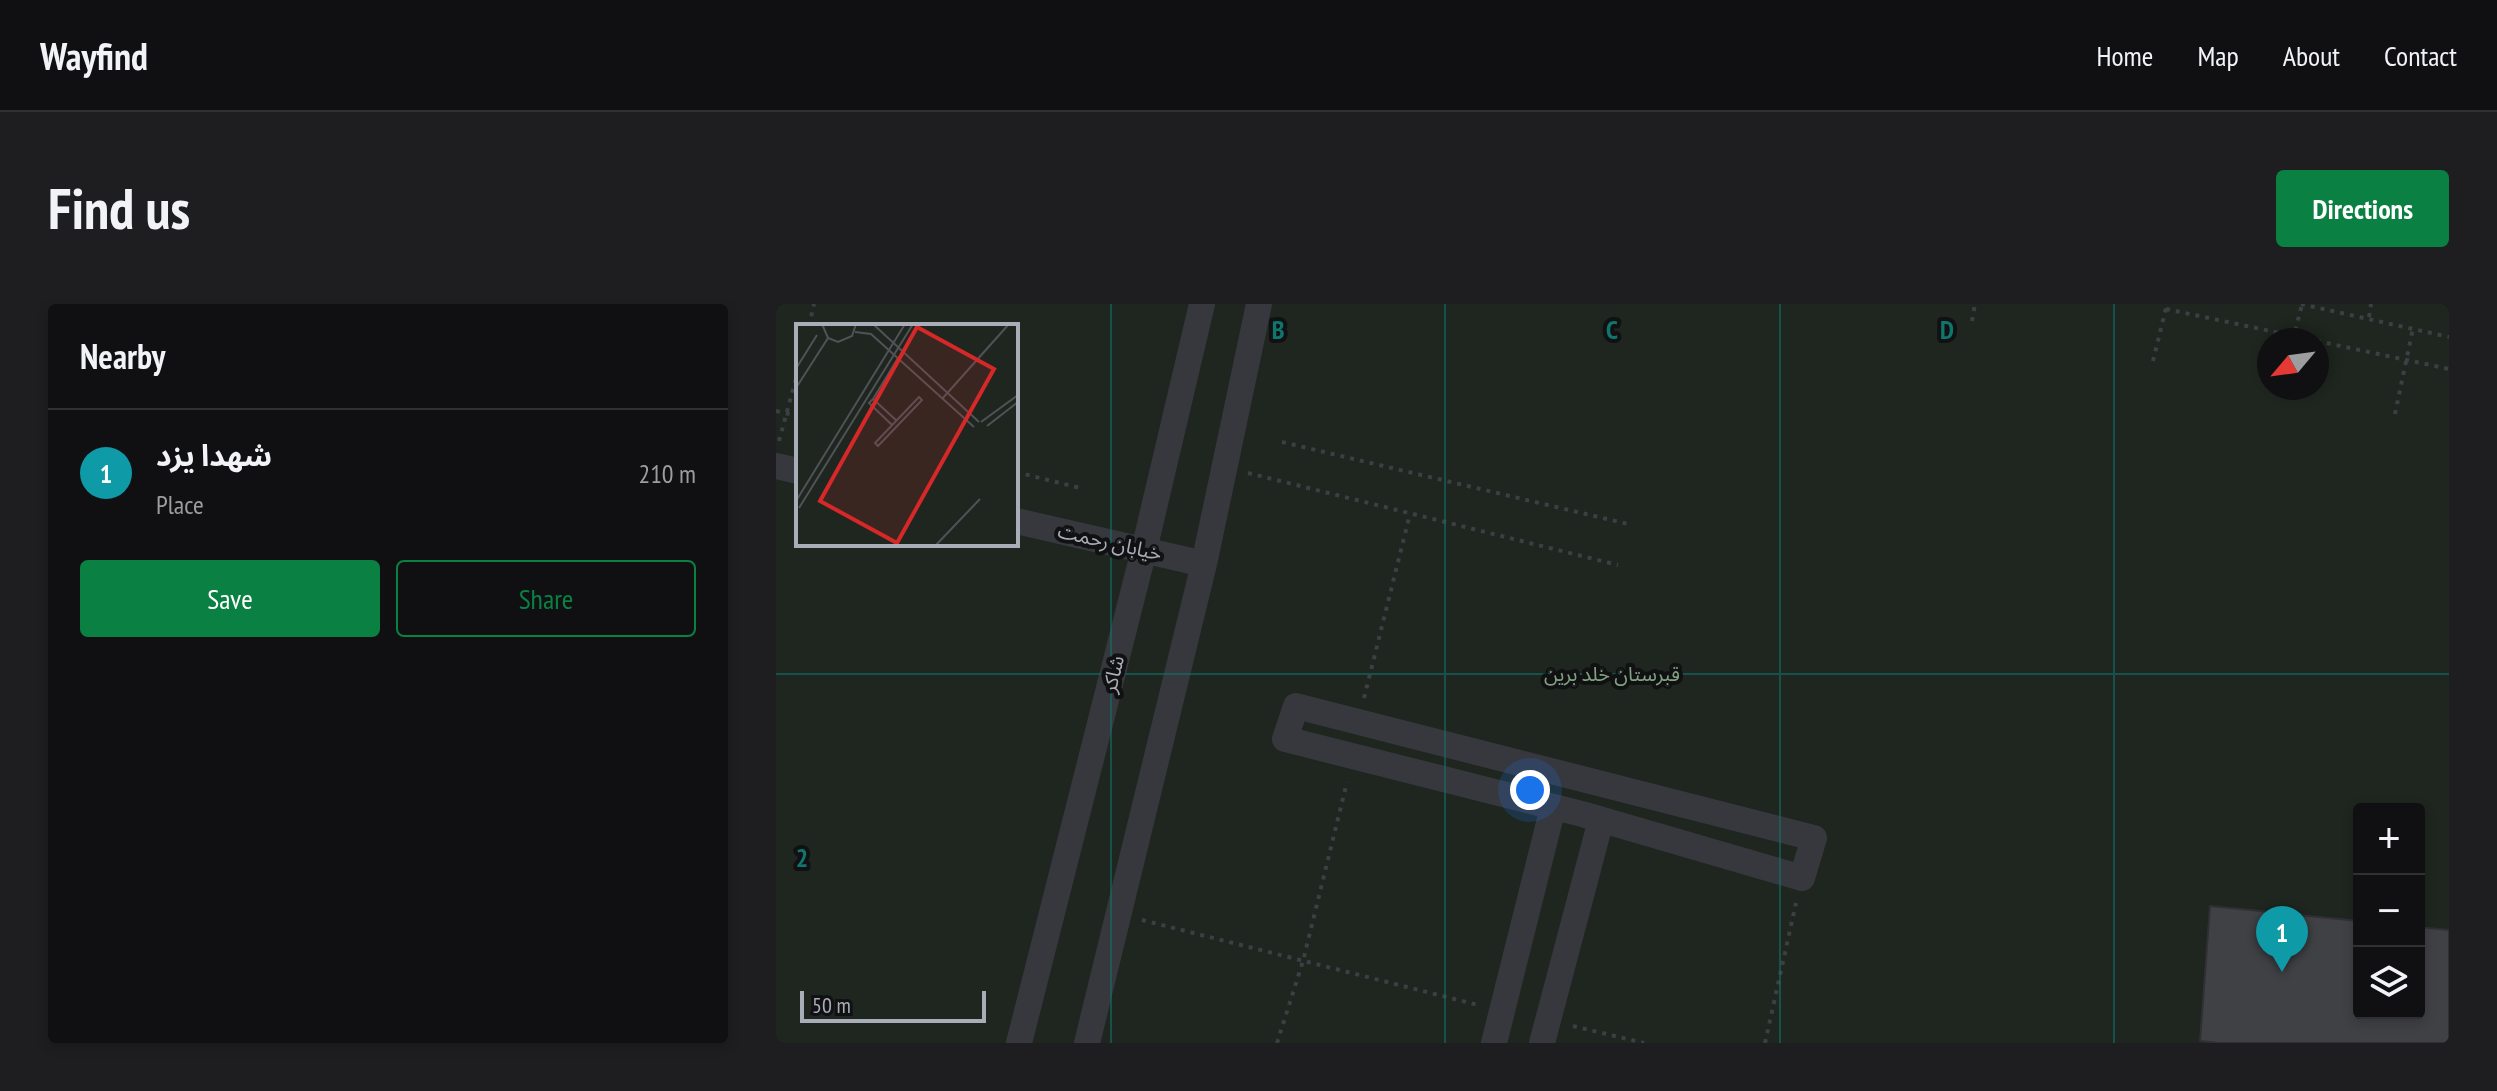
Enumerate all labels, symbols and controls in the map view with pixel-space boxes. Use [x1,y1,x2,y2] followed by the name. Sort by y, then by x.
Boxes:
[40,31,148,80] text: Wayfind
[2097,37,2153,74] text: Home
[2197,37,2239,74] text: Map
[2283,37,2340,74] text: About
[2384,37,2457,74] text: Contact
[2276,170,2449,247] button: Directions
[48,172,190,244] text: Find us
[1272,313,1285,346] text: B
[1606,313,1618,346] text: C
[1940,313,1954,346] text: D
[796,324,1018,546] inset map
[2257,328,2329,400] north arrow
[80,334,165,378] text: Nearby
[156,435,272,474] text: شهدا یزد
[100,457,112,490] text: 1
[638,457,696,490] text: 210 m
[156,488,204,521] text: Place
[1055,517,1165,567] street label: خیابان رحمت
[80,560,380,637] button: Save
[396,560,696,637] button: Share
[1096,653,1130,696] street label: شاکر
[1544,661,1680,687] park label: قبرستان خلد برین
[1510,770,1550,810] your location
[2353,803,2425,1019] map controls
[2353,803,2425,875] button: +
[796,841,808,874] text: 2
[2353,875,2425,947] button: −
[2256,906,2308,972] pin: 1
[2353,947,2425,1019] button: layers
[800,987,986,1023] scale bar
[812,991,851,1019] text: 50 m

